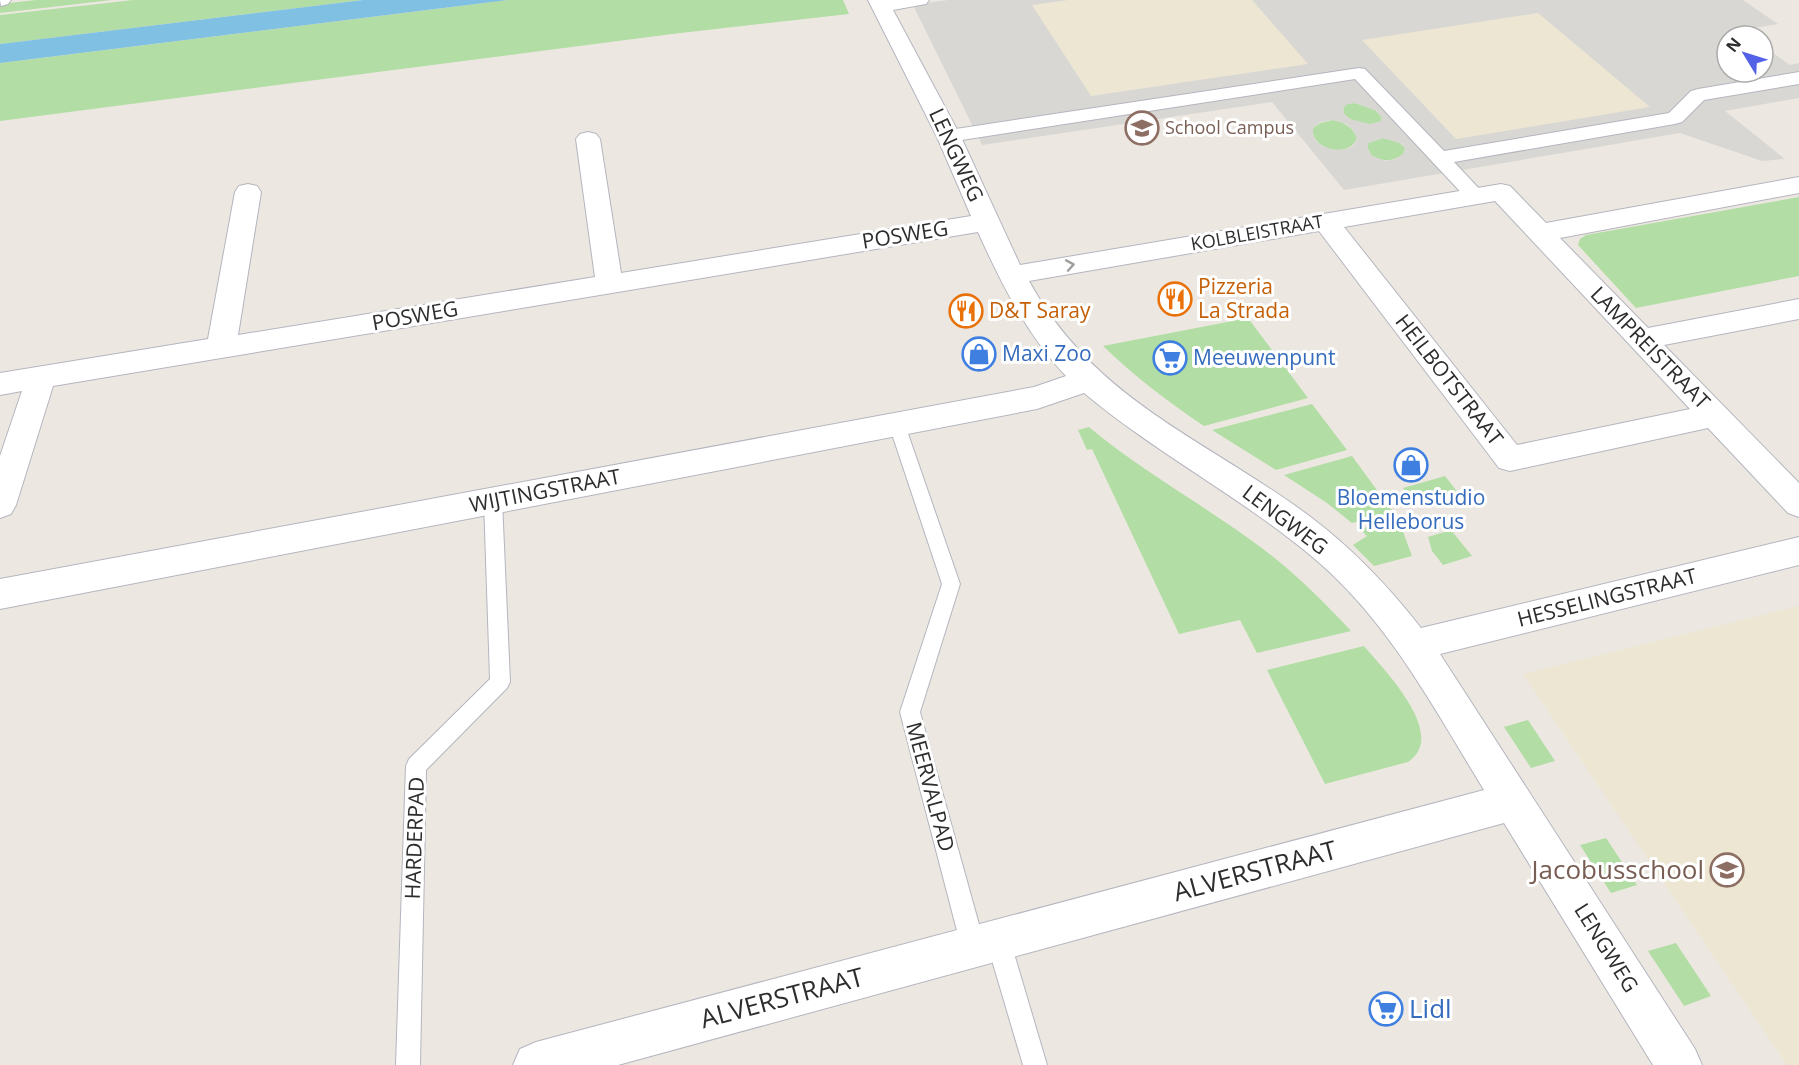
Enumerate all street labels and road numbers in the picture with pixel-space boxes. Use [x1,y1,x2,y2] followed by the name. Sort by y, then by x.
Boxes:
[923,103,991,206] street label: LENGWEG
[1189,209,1325,255] street label: KOLBLEISTRAAT
[860,213,950,255] street label: POSWEG
[1585,280,1717,415] street label: LAMPREISTRAAT
[370,294,460,336] street label: POSWEG
[1390,308,1510,451] street label: HEILBOTSTRAAT
[467,462,623,518] street label: WIJTINGSTRAAT
[1237,478,1334,560] street label: LENGWEG
[1514,561,1700,633] street label: HESSELINGSTRAAT
[900,719,962,855] street label: MEERVALPAD
[398,776,430,900] street label: HARDERPAD
[1169,831,1341,909] street label: ALVERSTRAAT
[1568,898,1645,997] street label: LENGWEG
[696,958,868,1036] street label: ALVERSTRAAT

